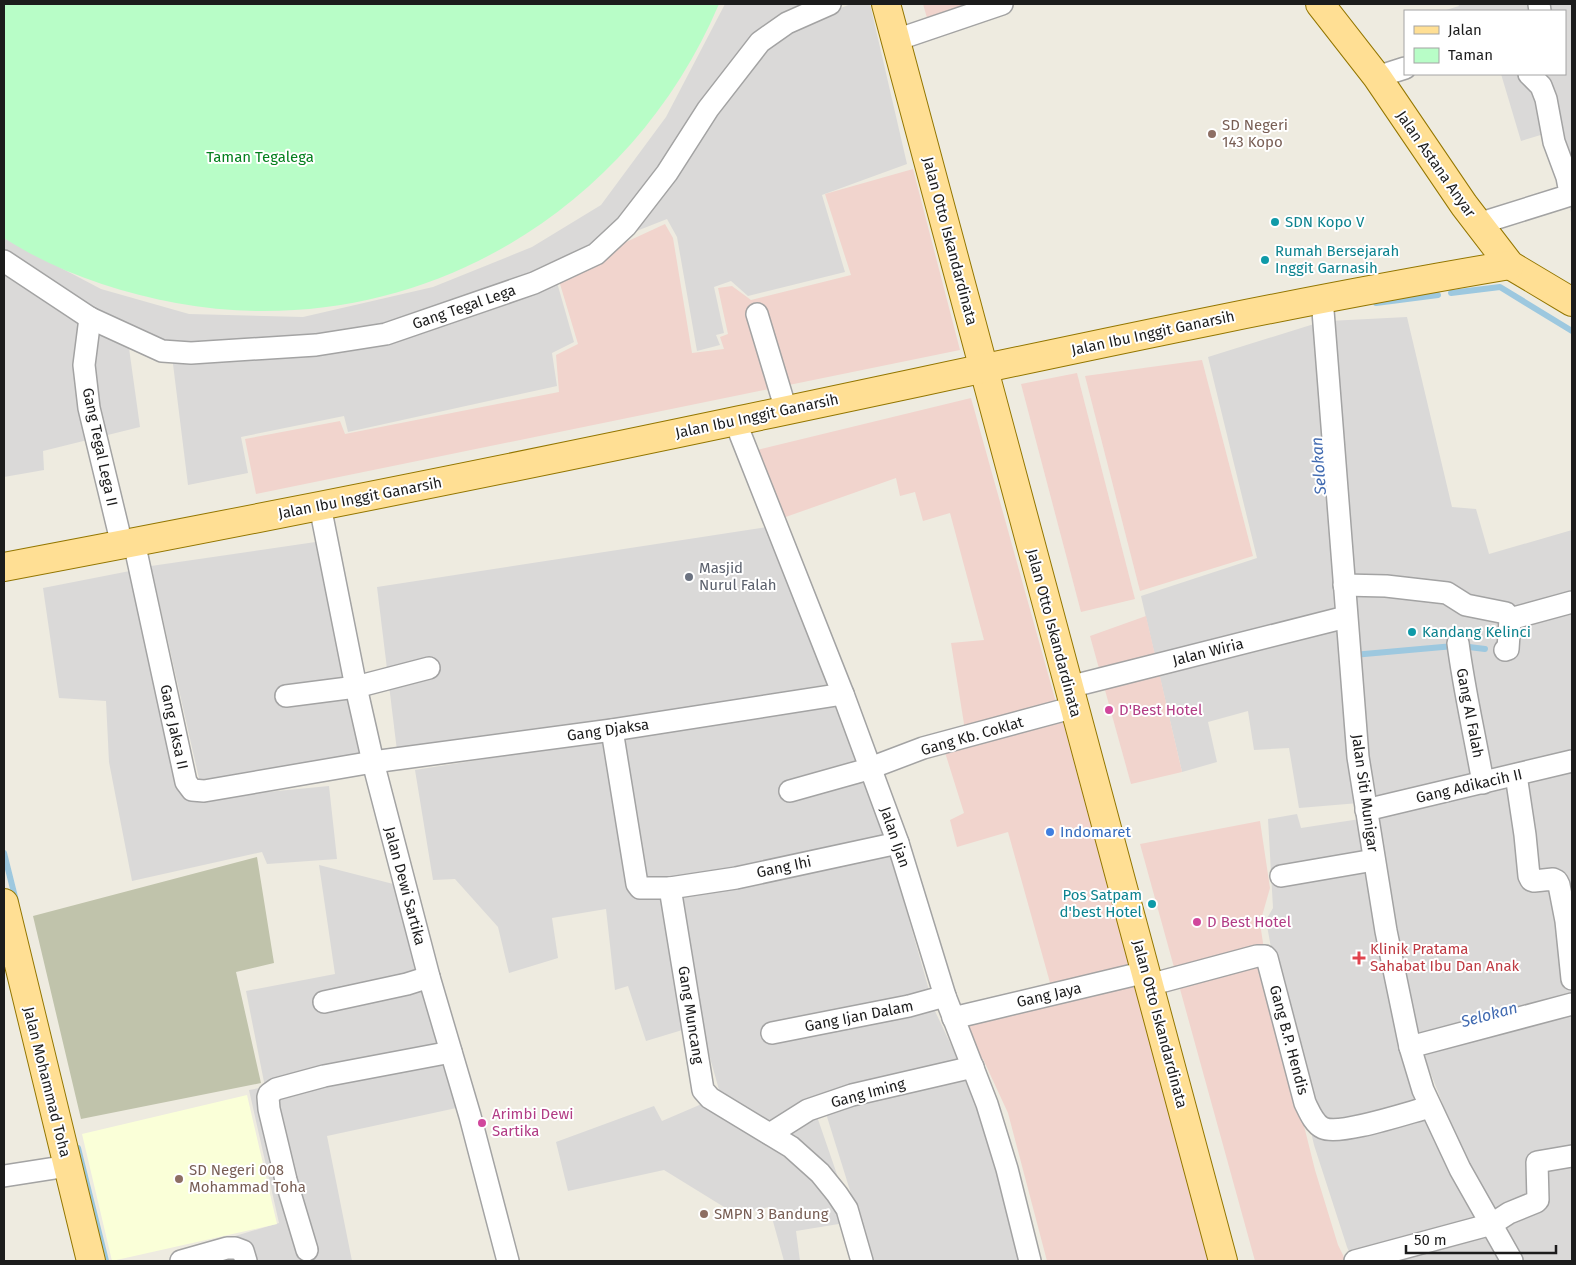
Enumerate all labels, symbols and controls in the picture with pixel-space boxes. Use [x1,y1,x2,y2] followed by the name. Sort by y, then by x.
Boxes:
[1404,10,1566,75] legend
[1448,21,1482,39] text: Jalan
[1448,46,1493,64] text: Taman
[1392,107,1480,221] street label: Jalan Astana Anyar
[1222,116,1288,151] place label: SD Negeri 143 Kopo
[1206,128,1218,140] marker: SD Negeri 143 Kopo
[206,148,314,166] park label: Taman Tegalega
[919,155,981,327] street label: Jalan Otto Iskandardinata
[1285,213,1365,231] place label: SDN Kopo V
[1269,216,1281,228] marker: SDN Kopo V
[1275,242,1399,277] place label: Rumah Bersejarah Inggit Garnasih
[1259,254,1271,266] marker: Rumah Bersejarah Inggit Garnasih
[410,281,518,333] street label: Gang Tegal Lega
[1070,307,1236,359] street label: Jalan Ibu Inggit Ganarsih
[79,386,121,508] street label: Gang Tegal Lega II
[674,390,840,442] street label: Jalan Ibu Inggit Ganarsih
[1307,436,1330,496] water label: Selokan
[277,473,443,523] street label: Jalan Ibu Inggit Ganarsih
[1023,547,1085,719] street label: Jalan Otto Iskandardinata
[699,559,777,594] place label: Masjid Nurul Falah
[683,571,695,583] marker: Masjid Nurul Falah
[1422,623,1531,641] place label: Kandang Kelinci
[1406,626,1418,638] marker: Kandang Kelinci
[1171,634,1245,670] street label: Jalan Wiria
[1452,667,1488,759] street label: Gang Al Falah
[156,683,192,771] street label: Gang Jaksa II
[1119,701,1203,719] place label: D'Best Hotel
[1103,704,1115,716] marker: D'Best Hotel
[919,713,1026,759] street label: Gang Kb. Coklat
[566,715,650,745] street label: Gang Djaksa
[1348,733,1382,853] street label: Jalan Siti Munigar
[1414,765,1524,807] street label: Gang Adikacih II
[876,804,914,870] street label: Jalan Ijan
[1060,823,1131,841] place label: Indomaret
[381,825,429,947] street label: Jalan Dewi Sartika
[1044,826,1056,838] marker: Indomaret
[755,852,813,882] street label: Gang Ihi
[1060,886,1143,921] place label: Pos Satpam d'best Hotel
[1146,898,1158,910] marker: Pos Satpam d'best Hotel
[1207,913,1292,931] place label: D Best Hotel
[1191,916,1203,928] marker: D Best Hotel
[1129,938,1191,1110] street label: Jalan Otto Iskandardinata
[1370,940,1520,975] place label: Klinik Pratama Sahabat Ibu Dan Anak
[1352,951,1366,965] marker: Klinik Pratama Sahabat Ibu Dan Anak
[674,965,708,1066] street label: Gang Muncang
[1015,979,1083,1011] street label: Gang Jaya
[1266,983,1312,1097] street label: Gang B.P. Hendis
[803,997,915,1035] street label: Gang Ijan Dalam
[1458,998,1519,1031] water label: Selokan
[20,1005,74,1159] street label: Jalan Mohammad Toha
[829,1074,907,1112] street label: Gang Iming
[492,1105,573,1140] place label: Arimbi Dewi Sartika
[476,1117,488,1129] marker: Arimbi Dewi Sartika
[189,1161,306,1196] place label: SD Negeri 008 Mohammad Toha
[173,1173,185,1185] marker: SD Negeri 008 Mohammad Toha
[714,1205,829,1223] place label: SMPN 3 Bandung
[698,1208,710,1220] marker: SMPN 3 Bandung
[1406,1222,1556,1254] scale bar
[1414,1231,1447,1249] text: 50 m

